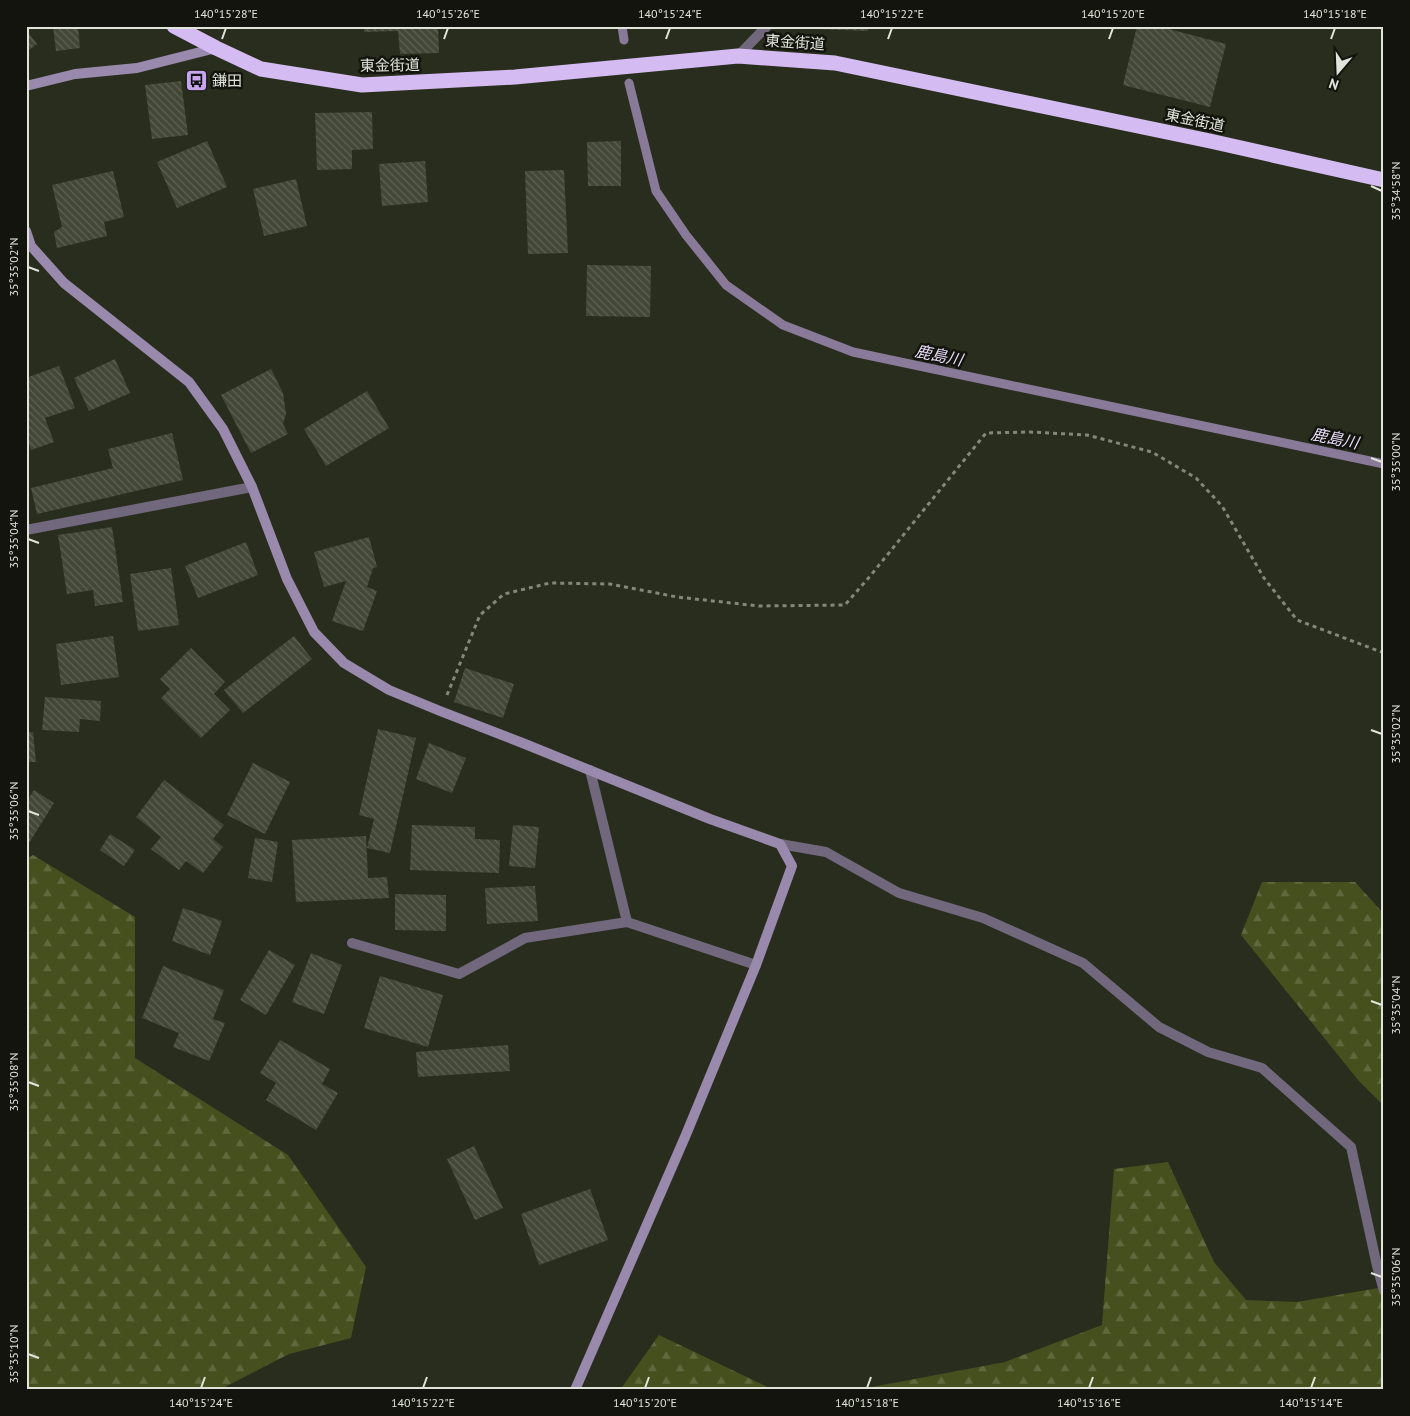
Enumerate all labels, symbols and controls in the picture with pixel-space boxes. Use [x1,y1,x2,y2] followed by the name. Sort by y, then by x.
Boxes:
[194,6,258,21] text: 140°15'28"E
[416,6,480,21] text: 140°15'26"E
[638,6,702,21] text: 140°15'24"E
[860,6,924,21] text: 140°15'22"E
[1081,6,1145,21] text: 140°15'20"E
[1303,6,1367,21] text: 140°15'18"E
[764,30,826,54] street label: 東金街道
[1312,48,1362,98] north arrow
[360,55,420,75] street label: 東金街道
[184,68,208,92] bus stop icon: 鎌田
[212,71,242,90] place label: 鎌田
[1326,74,1341,94] text: N
[1164,104,1226,136] street label: 東金街道
[1388,161,1403,221] text: 35°34'58"N
[6,237,21,297] text: 35°35'02"N
[913,340,967,370] water label: 鹿島川
[1309,423,1363,453] water label: 鹿島川
[1388,432,1403,492] text: 35°35'00"N
[6,509,21,569] text: 35°35'04"N
[1388,704,1403,764] text: 35°35'02"N
[6,781,21,841] text: 35°35'06"N
[1388,975,1403,1035] text: 35°35'04"N
[6,1052,21,1112] text: 35°35'08"N
[1388,1247,1403,1307] text: 35°35'06"N
[6,1324,21,1384] text: 35°35'10"N
[169,1395,233,1410] text: 140°15'24"E
[391,1395,455,1410] text: 140°15'22"E
[613,1395,677,1410] text: 140°15'20"E
[835,1395,899,1410] text: 140°15'18"E
[1057,1395,1121,1410] text: 140°15'16"E
[1279,1395,1343,1410] text: 140°15'14"E

